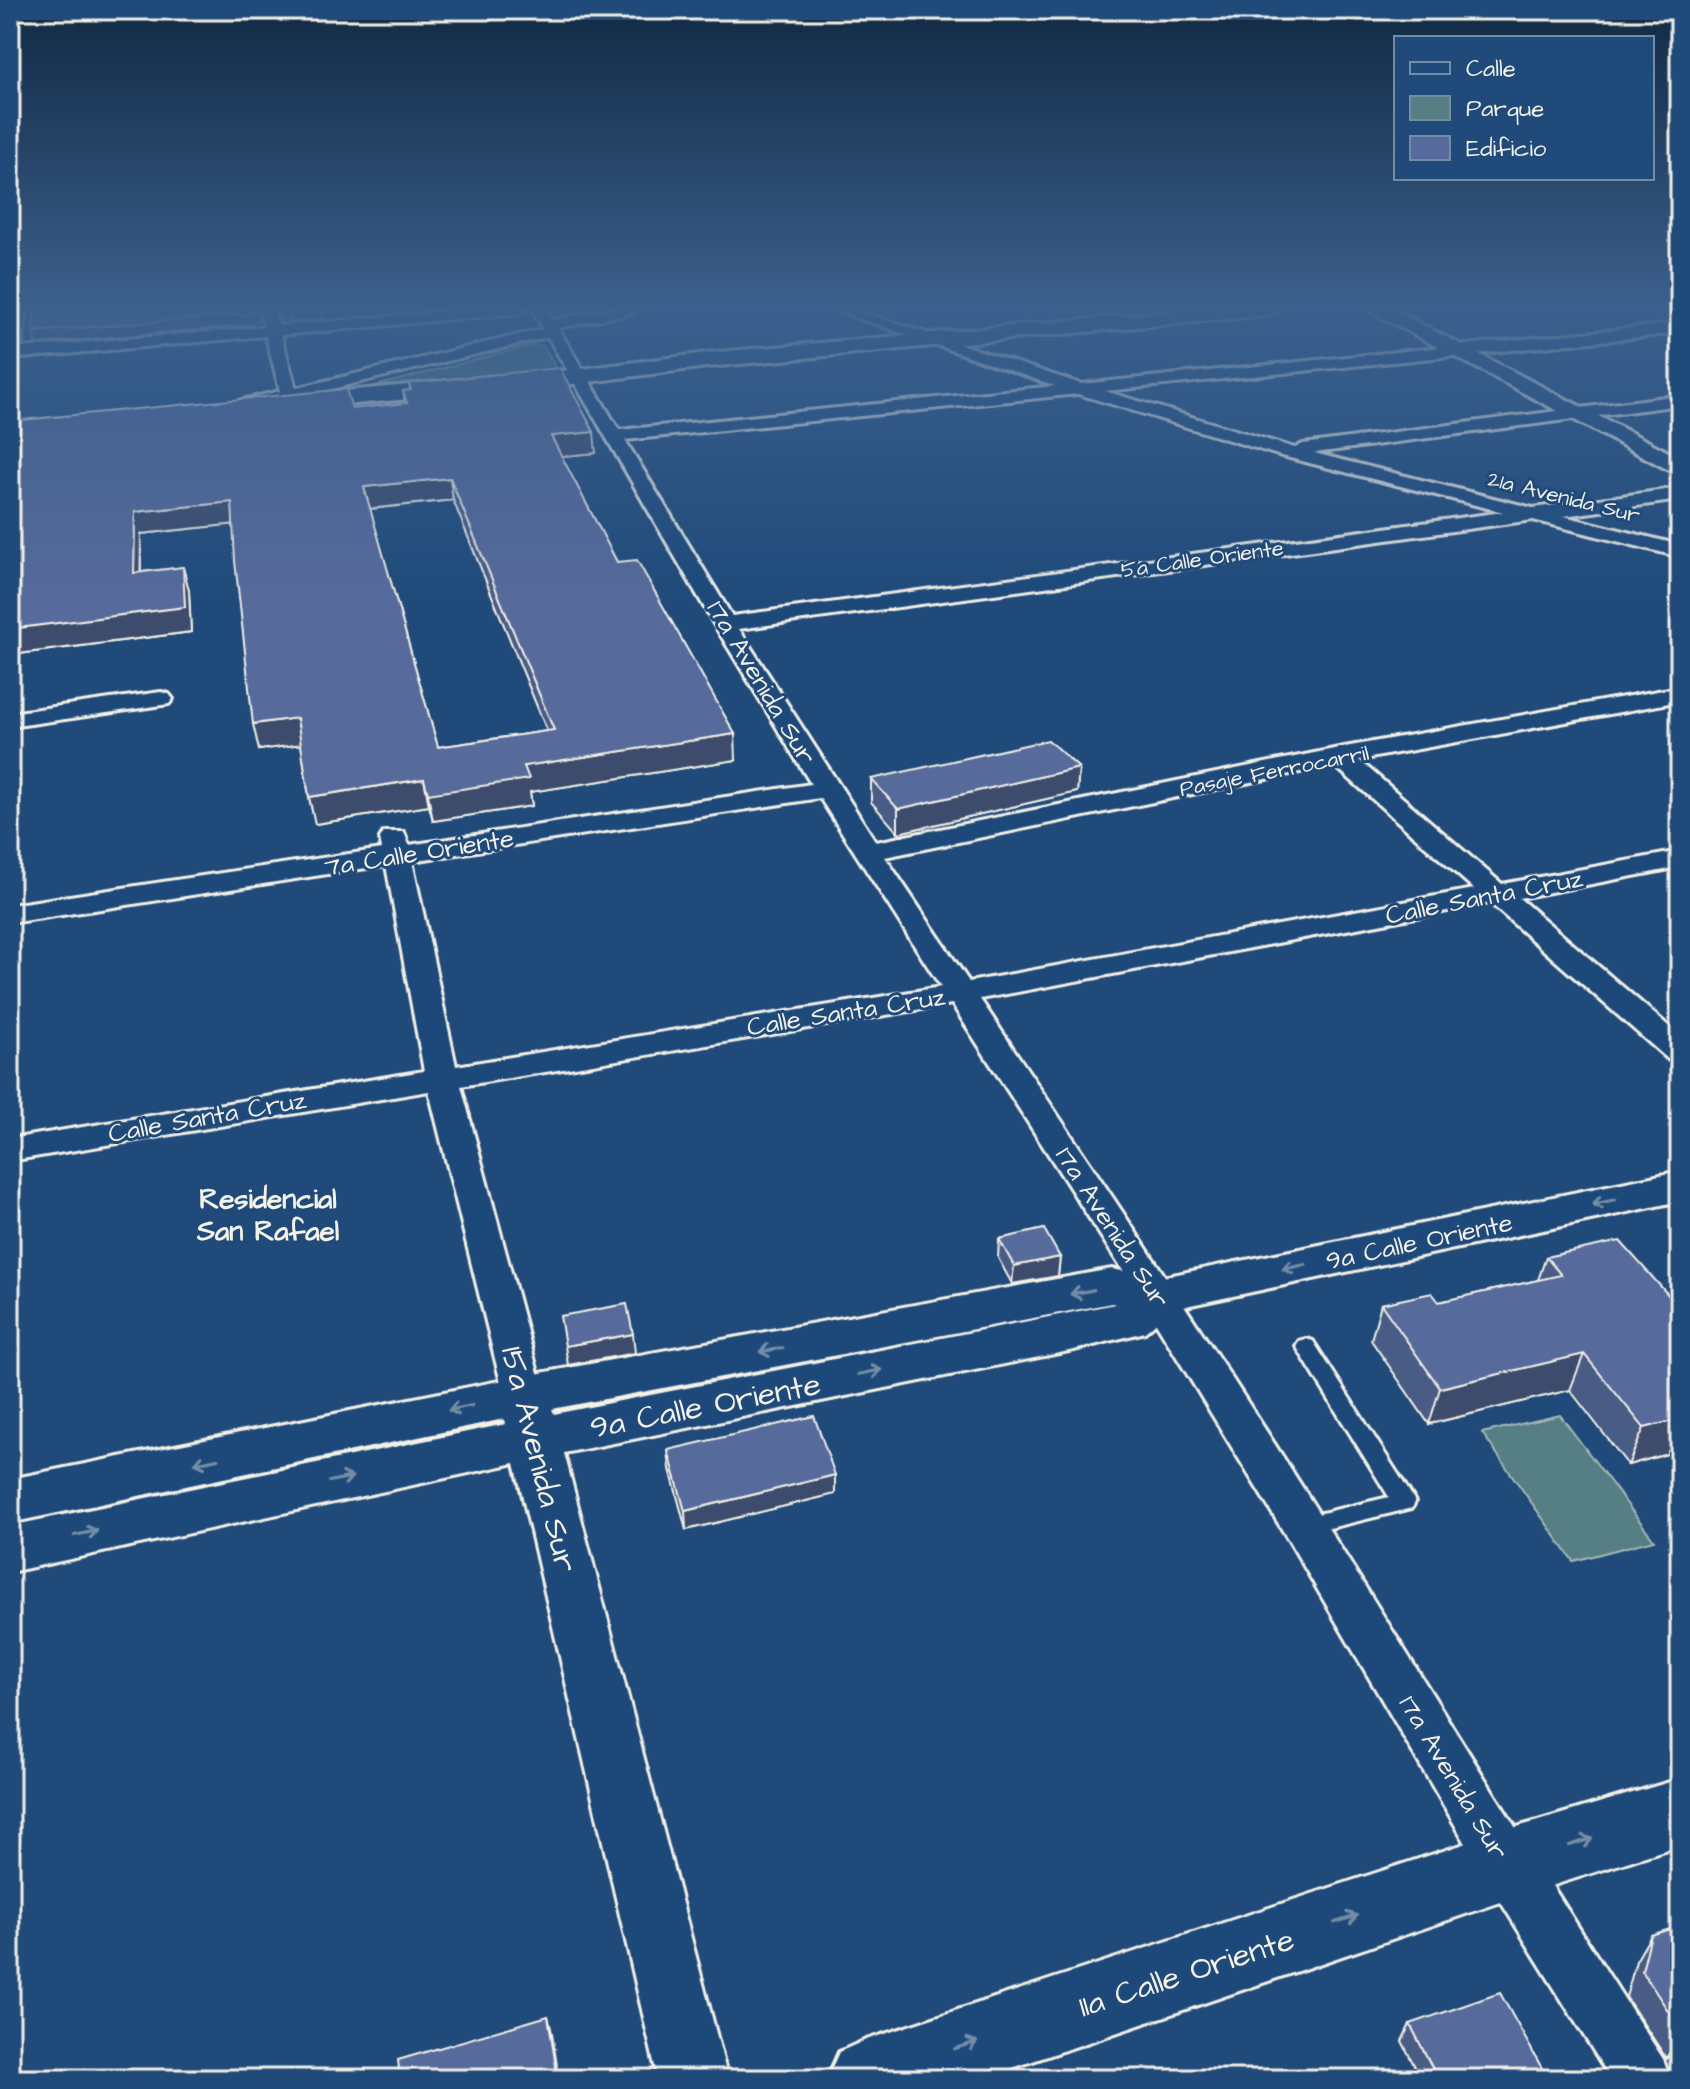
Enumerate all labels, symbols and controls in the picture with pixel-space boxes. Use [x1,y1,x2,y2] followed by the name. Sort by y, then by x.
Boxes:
[1394,36,1654,180] legend
[1466,52,1516,86] text: Calle
[1466,92,1544,126] text: Parque
[1466,132,1547,166] text: Edificio
[1484,464,1643,531] street label: 21a Avenida Sur
[1119,533,1286,586] street label: 5a Calle Oriente
[698,594,824,771] street label: 17a Avenida Sur
[1177,738,1372,805] street label: Pasaje Ferrocarril
[322,820,516,886] street label: 7a Calle Oriente
[1382,860,1586,934] street label: Calle Santa Cruz
[744,979,948,1045] street label: Calle Santa Cruz
[105,1082,309,1152] street label: Calle Santa Cruz
[1047,1140,1178,1315] street label: 17a Avenida Sur
[196,1180,339,1251] district label: Residencial San Rafael
[1591,1196,1617,1211] one-way arrow
[1323,1205,1516,1279] street label: 9a Calle Oriente
[1282,1260,1308,1275] one-way arrow
[1069,1285,1095,1300] one-way arrow
[489,1342,588,1577] street label: 15a Avenida Sur
[759,1343,784,1358] one-way arrow
[586,1362,824,1451] street label: 9a Calle Oriente
[857,1364,882,1379] one-way arrow
[448,1401,474,1416] one-way arrow
[193,1454,219,1469] one-way arrow
[327,1471,353,1486] one-way arrow
[73,1525,99,1540] one-way arrow
[1390,1689,1516,1866] street label: 17a Avenida Sur
[1568,1834,1594,1849] one-way arrow
[1333,1910,1358,1925] one-way arrow
[1073,1917,1300,2029] street label: 11a Calle Oriente
[954,2037,979,2052] one-way arrow

